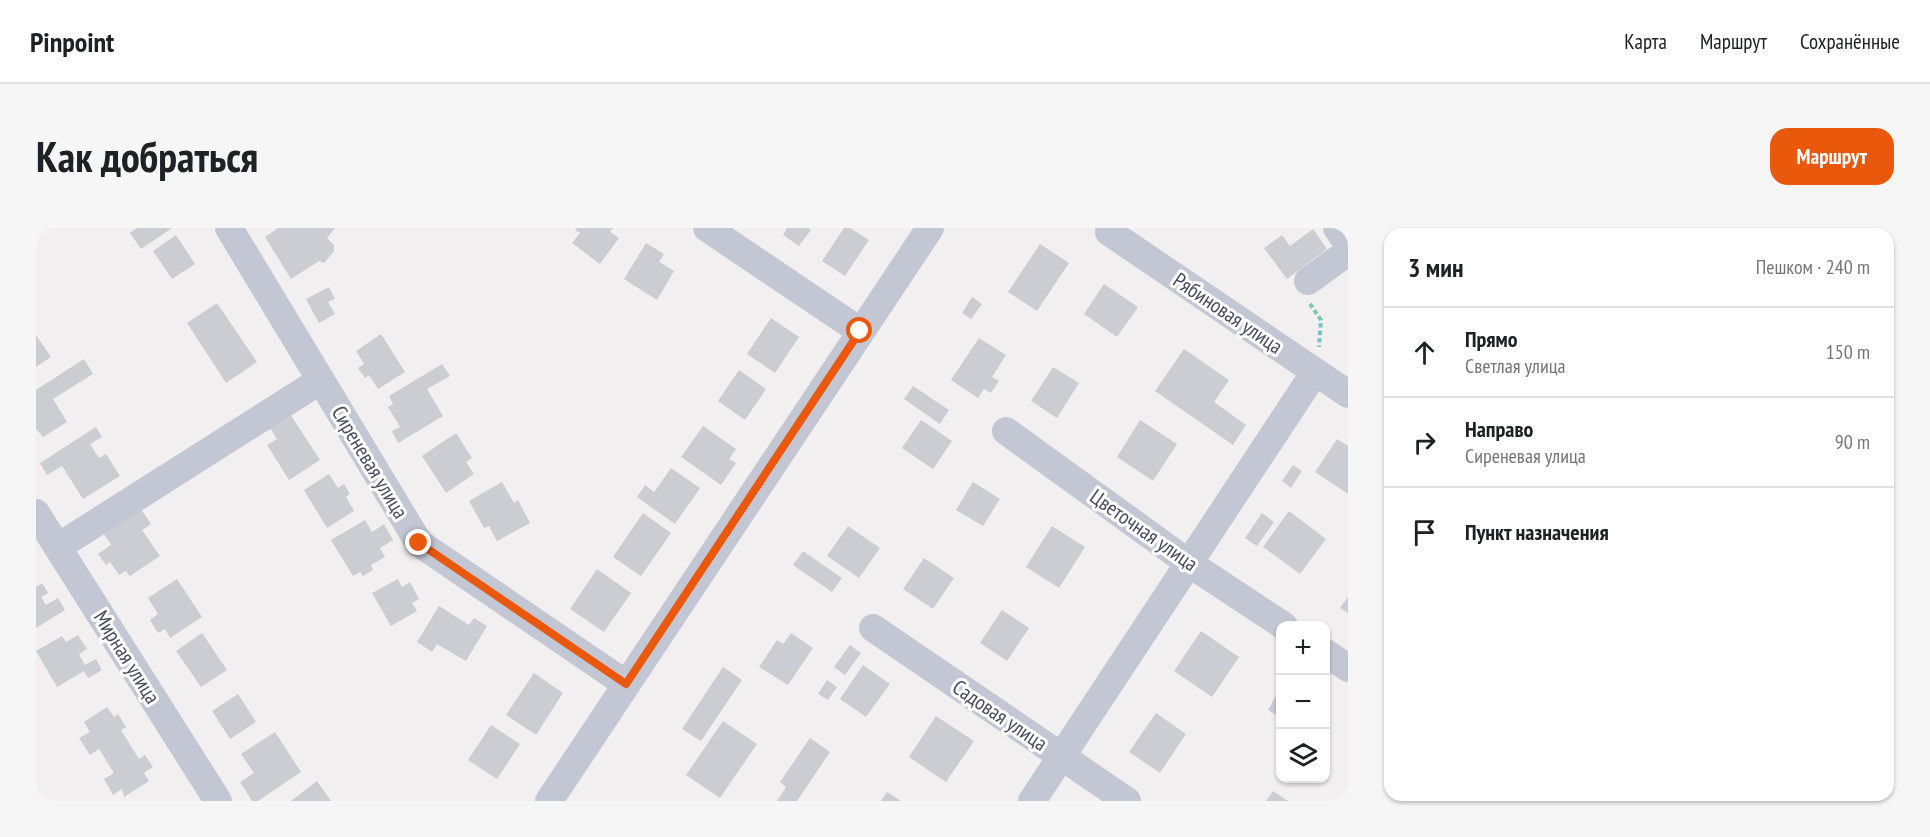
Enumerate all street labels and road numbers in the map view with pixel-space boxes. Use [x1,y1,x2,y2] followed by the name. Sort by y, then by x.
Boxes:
[1168,266,1288,360] street label: Рябиновая улица
[326,401,414,523] street label: Сиреневая улица
[1085,483,1203,577] street label: Цветочная улица
[88,605,166,709] street label: Мирная улица
[947,673,1053,757] street label: Садовая улица

